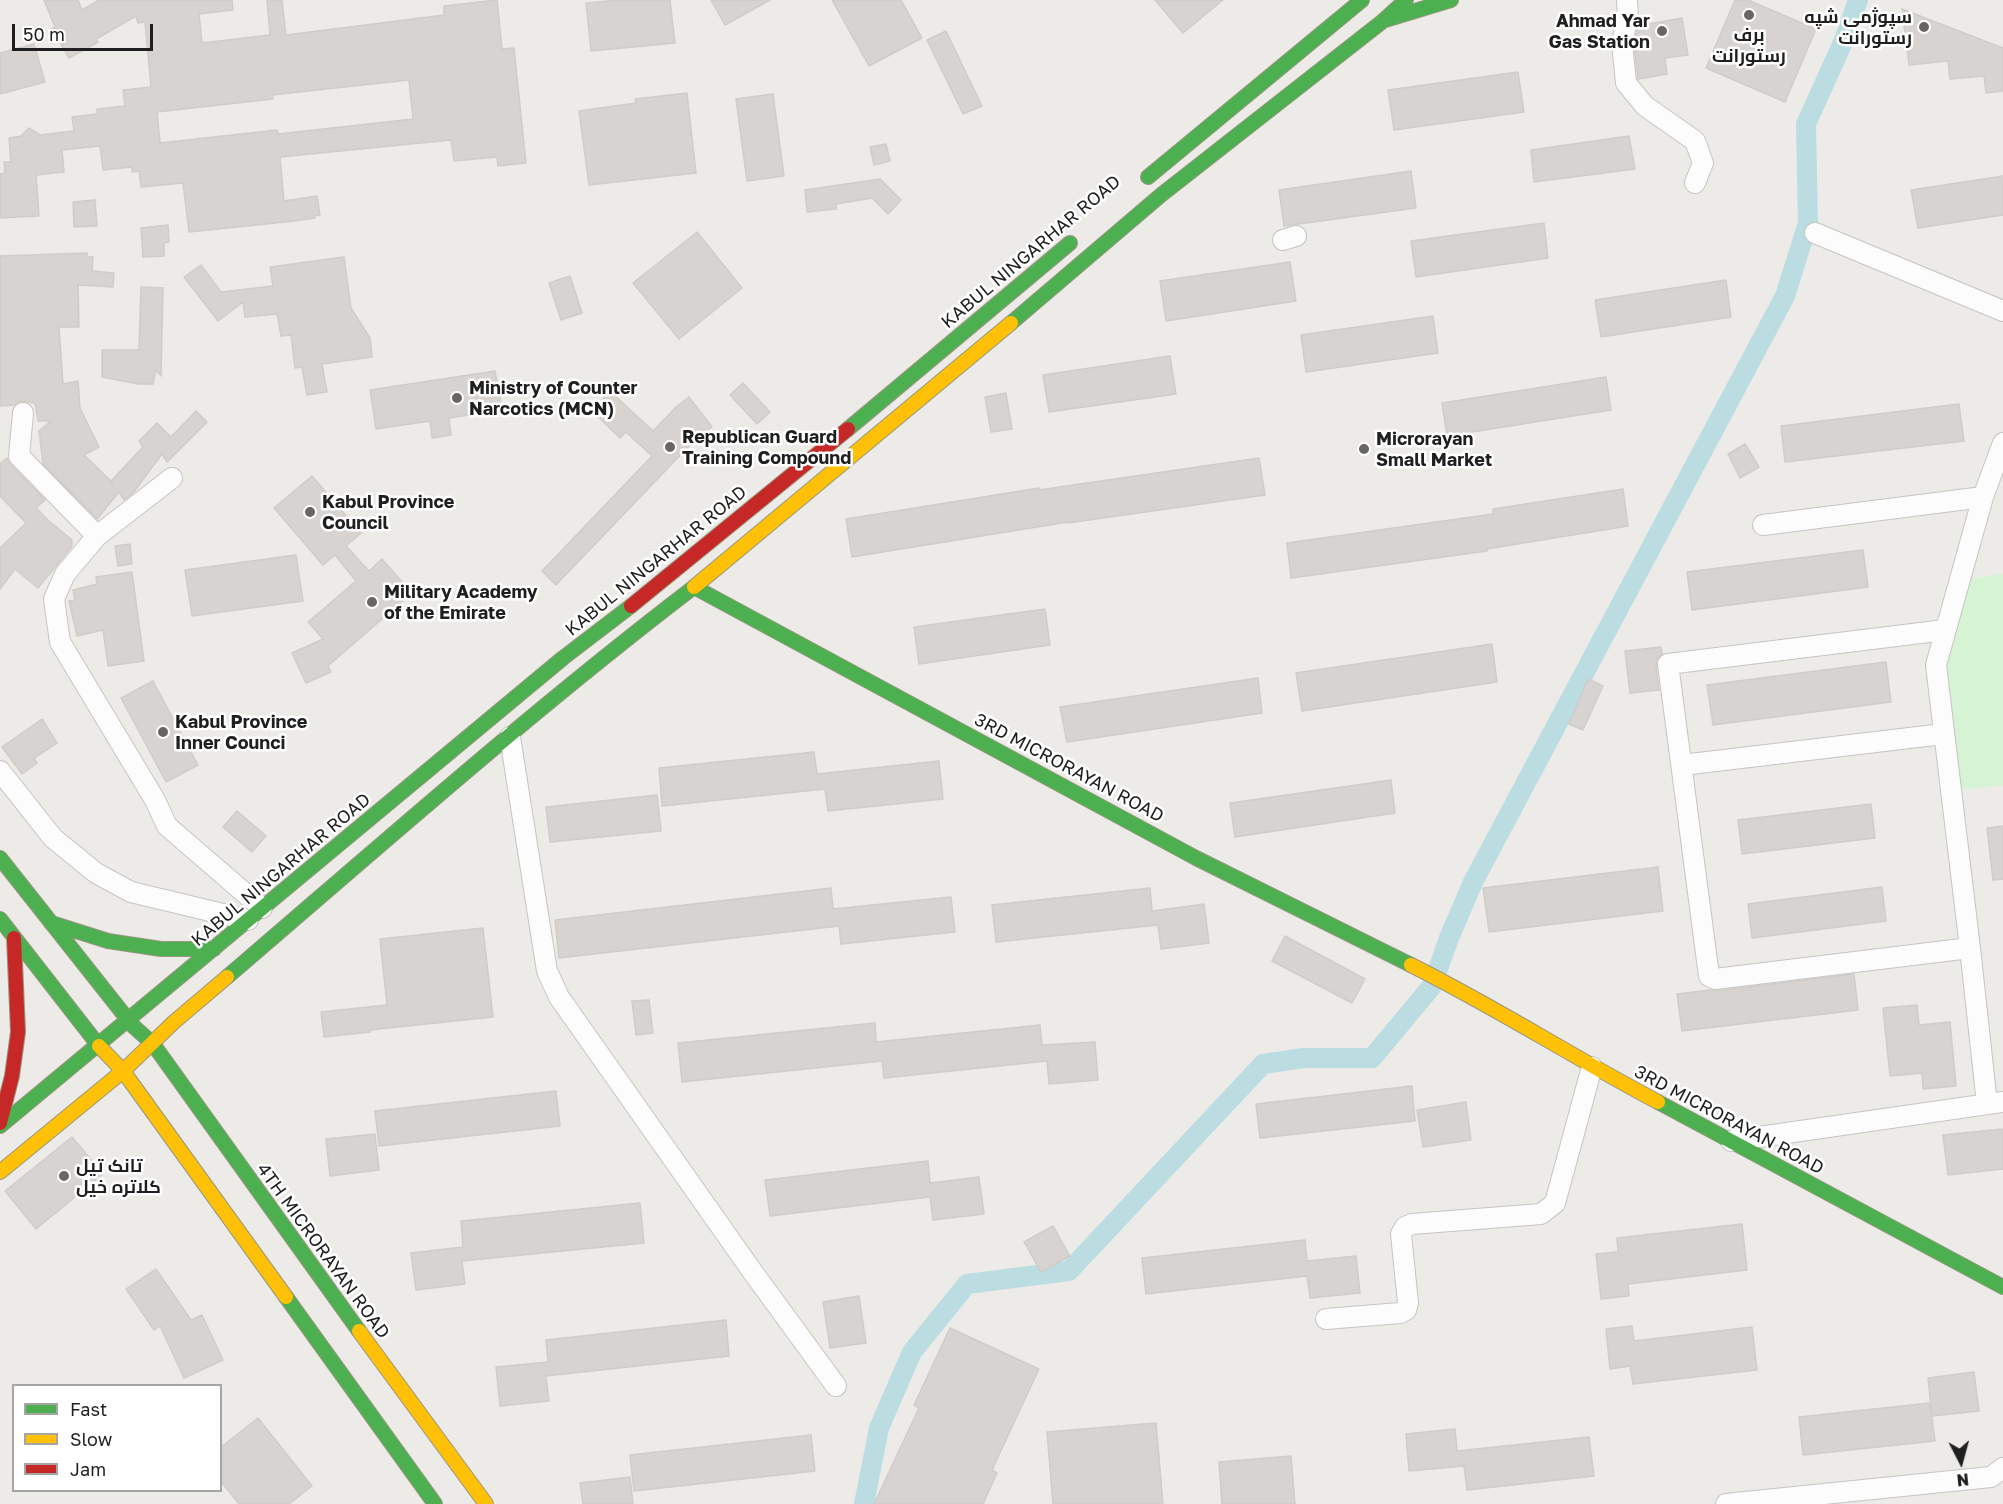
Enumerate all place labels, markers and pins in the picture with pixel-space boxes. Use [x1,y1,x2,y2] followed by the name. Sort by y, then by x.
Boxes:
[1804,6,1912,48] place label: سپوژمی شپه رستورانت
[1742,8,1756,22] marker: برف رستورانت
[1548,10,1650,52] place label: Ahmad Yar Gas Station
[1917,20,1931,34] marker: سپوژمی شپه رستورانت
[1655,24,1669,38] marker: Ahmad Yar Gas Station
[1712,24,1786,66] place label: برف رستورانت
[469,377,638,420] place label: Ministry of Counter Narcotics (MCN)
[450,391,464,405] marker: Ministry of Counter Narcotics (MCN)
[682,426,851,468] place label: Republican Guard Training Compound
[1376,428,1492,470] place label: Microrayan Small Market
[663,440,677,454] marker: Republican Guard Training Compound
[1357,442,1371,456] marker: Microrayan Small Market
[322,491,454,534] place label: Kabul Province Council
[303,505,317,519] marker: Kabul Province Council
[384,581,538,624] place label: Military Academy of the Emirate
[365,595,379,609] marker: Military Academy of the Emirate
[175,711,307,754] place label: Kabul Province Inner Counci
[156,725,170,739] marker: Kabul Province Inner Counci
[76,1155,161,1198] place label: تانک تیل کلاتره خیل
[57,1169,71,1183] marker: تانک تیل کلاتره خیل

